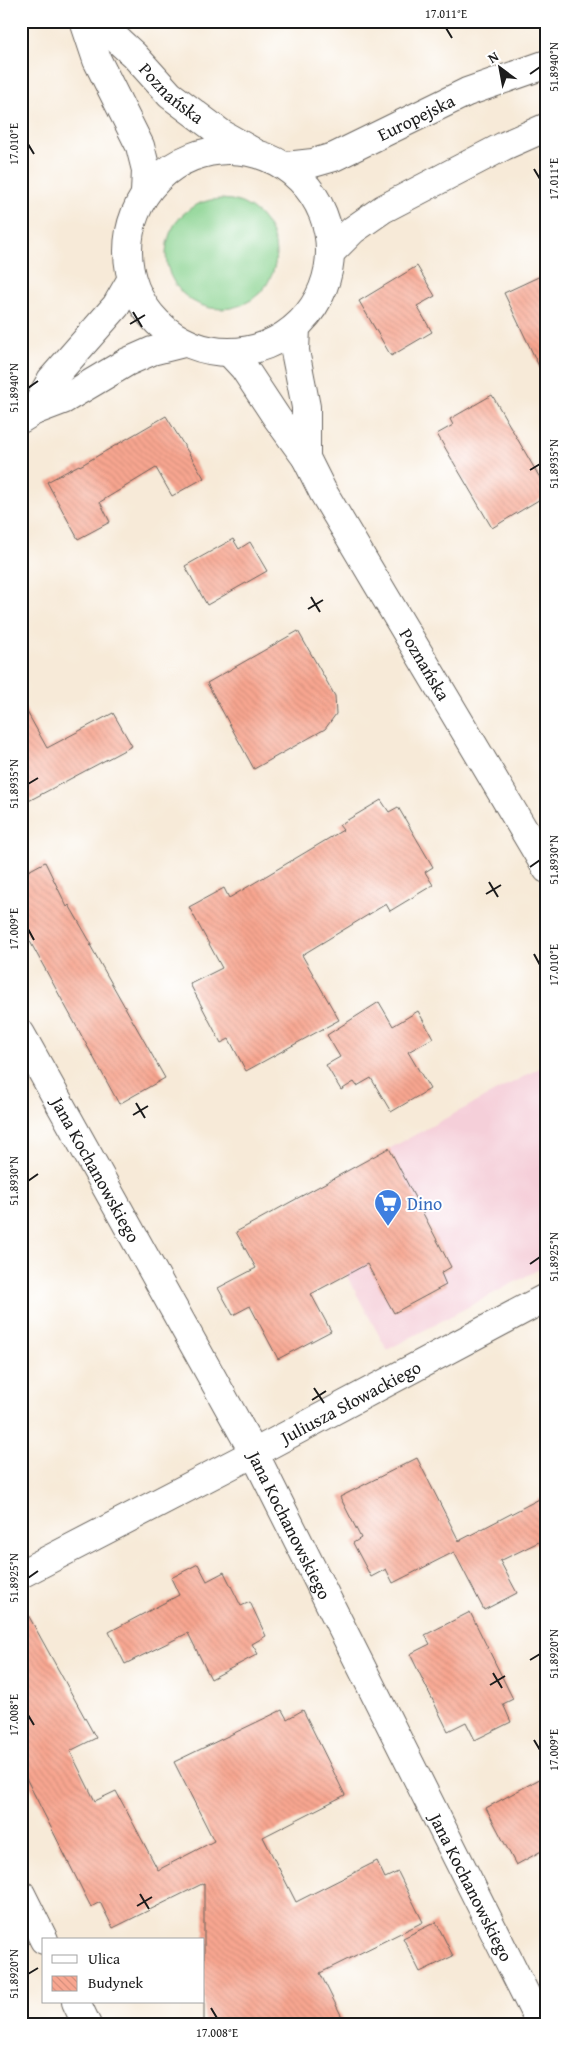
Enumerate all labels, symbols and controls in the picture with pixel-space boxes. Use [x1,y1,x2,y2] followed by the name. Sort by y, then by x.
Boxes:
[425,5,467,22] text: 17.011°E
[476,42,526,92] north arrow
[545,42,562,92] text: 51.8940°N
[484,46,503,68] text: N
[133,56,211,130] street label: Poznańska
[373,86,459,147] street label: Europejska
[5,123,22,165] text: 17.010°E
[545,158,562,200] text: 17.011°E
[5,363,22,413] text: 51.8940°N
[545,439,562,489] text: 51.8935°N
[393,623,458,706] street label: Poznańska
[5,759,22,809] text: 51.8935°N
[545,835,562,885] text: 51.8930°N
[5,908,22,950] text: 17.009°E
[545,944,562,986] text: 17.010°E
[44,1090,148,1247] street label: Jana Kochanowskiego
[5,1156,22,1206] text: 51.8930°N
[373,1188,403,1227] supermarket icon: Dino
[407,1190,442,1217] place label: Dino
[545,1232,562,1282] text: 51.8925°N
[274,1353,426,1451] street label: Juliusza Słowackiego
[241,1444,339,1604] street label: Jana Kochanowskiego
[5,1553,22,1603] text: 51.8925°N
[545,1629,562,1679] text: 51.8920°N
[5,1694,22,1736] text: 17.008°E
[545,1729,562,1771] text: 17.009°E
[422,1806,520,1966] street label: Jana Kochanowskiego
[42,1938,205,2004] legend
[88,1948,120,1969] text: Ulica
[5,1949,22,1999] text: 51.8920°N
[88,1972,144,1993] text: Budynek
[196,2024,238,2041] text: 17.008°E

